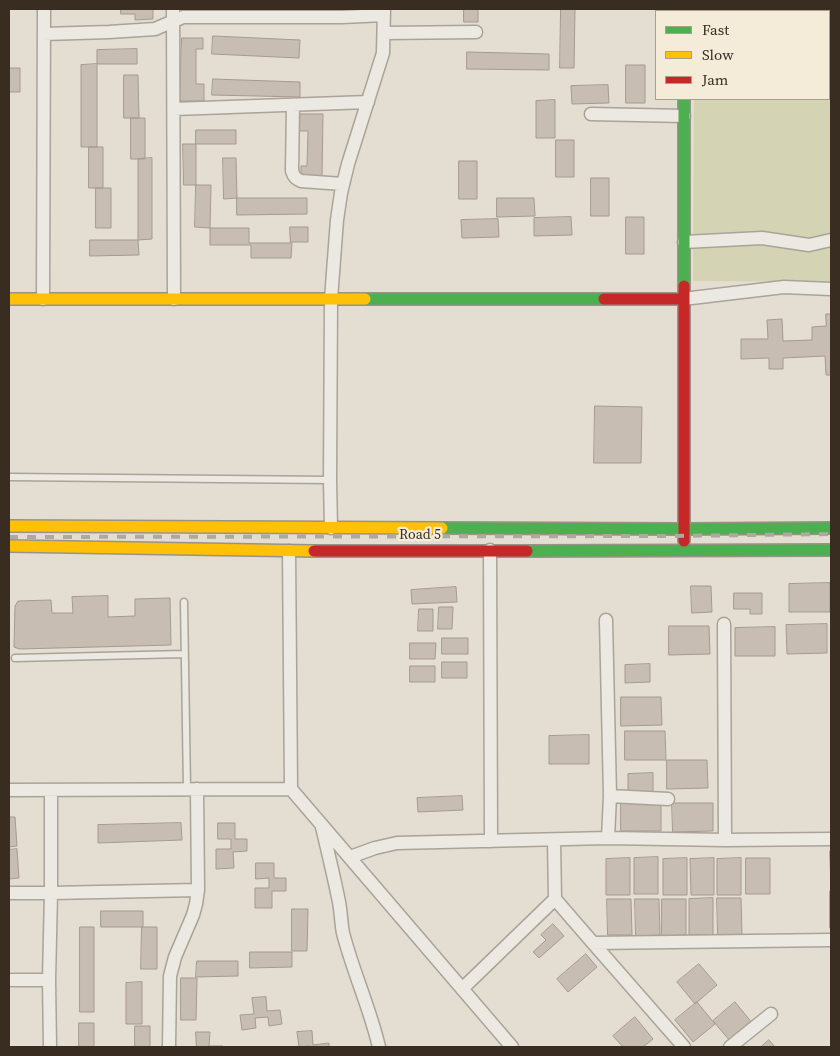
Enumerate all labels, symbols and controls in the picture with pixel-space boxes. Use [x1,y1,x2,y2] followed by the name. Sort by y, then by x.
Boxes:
[655,10,830,100] legend
[702,19,729,40] text: Fast
[702,44,734,65] text: Slow
[702,69,728,90] text: Jam
[399,527,441,543] street label: Road 5

